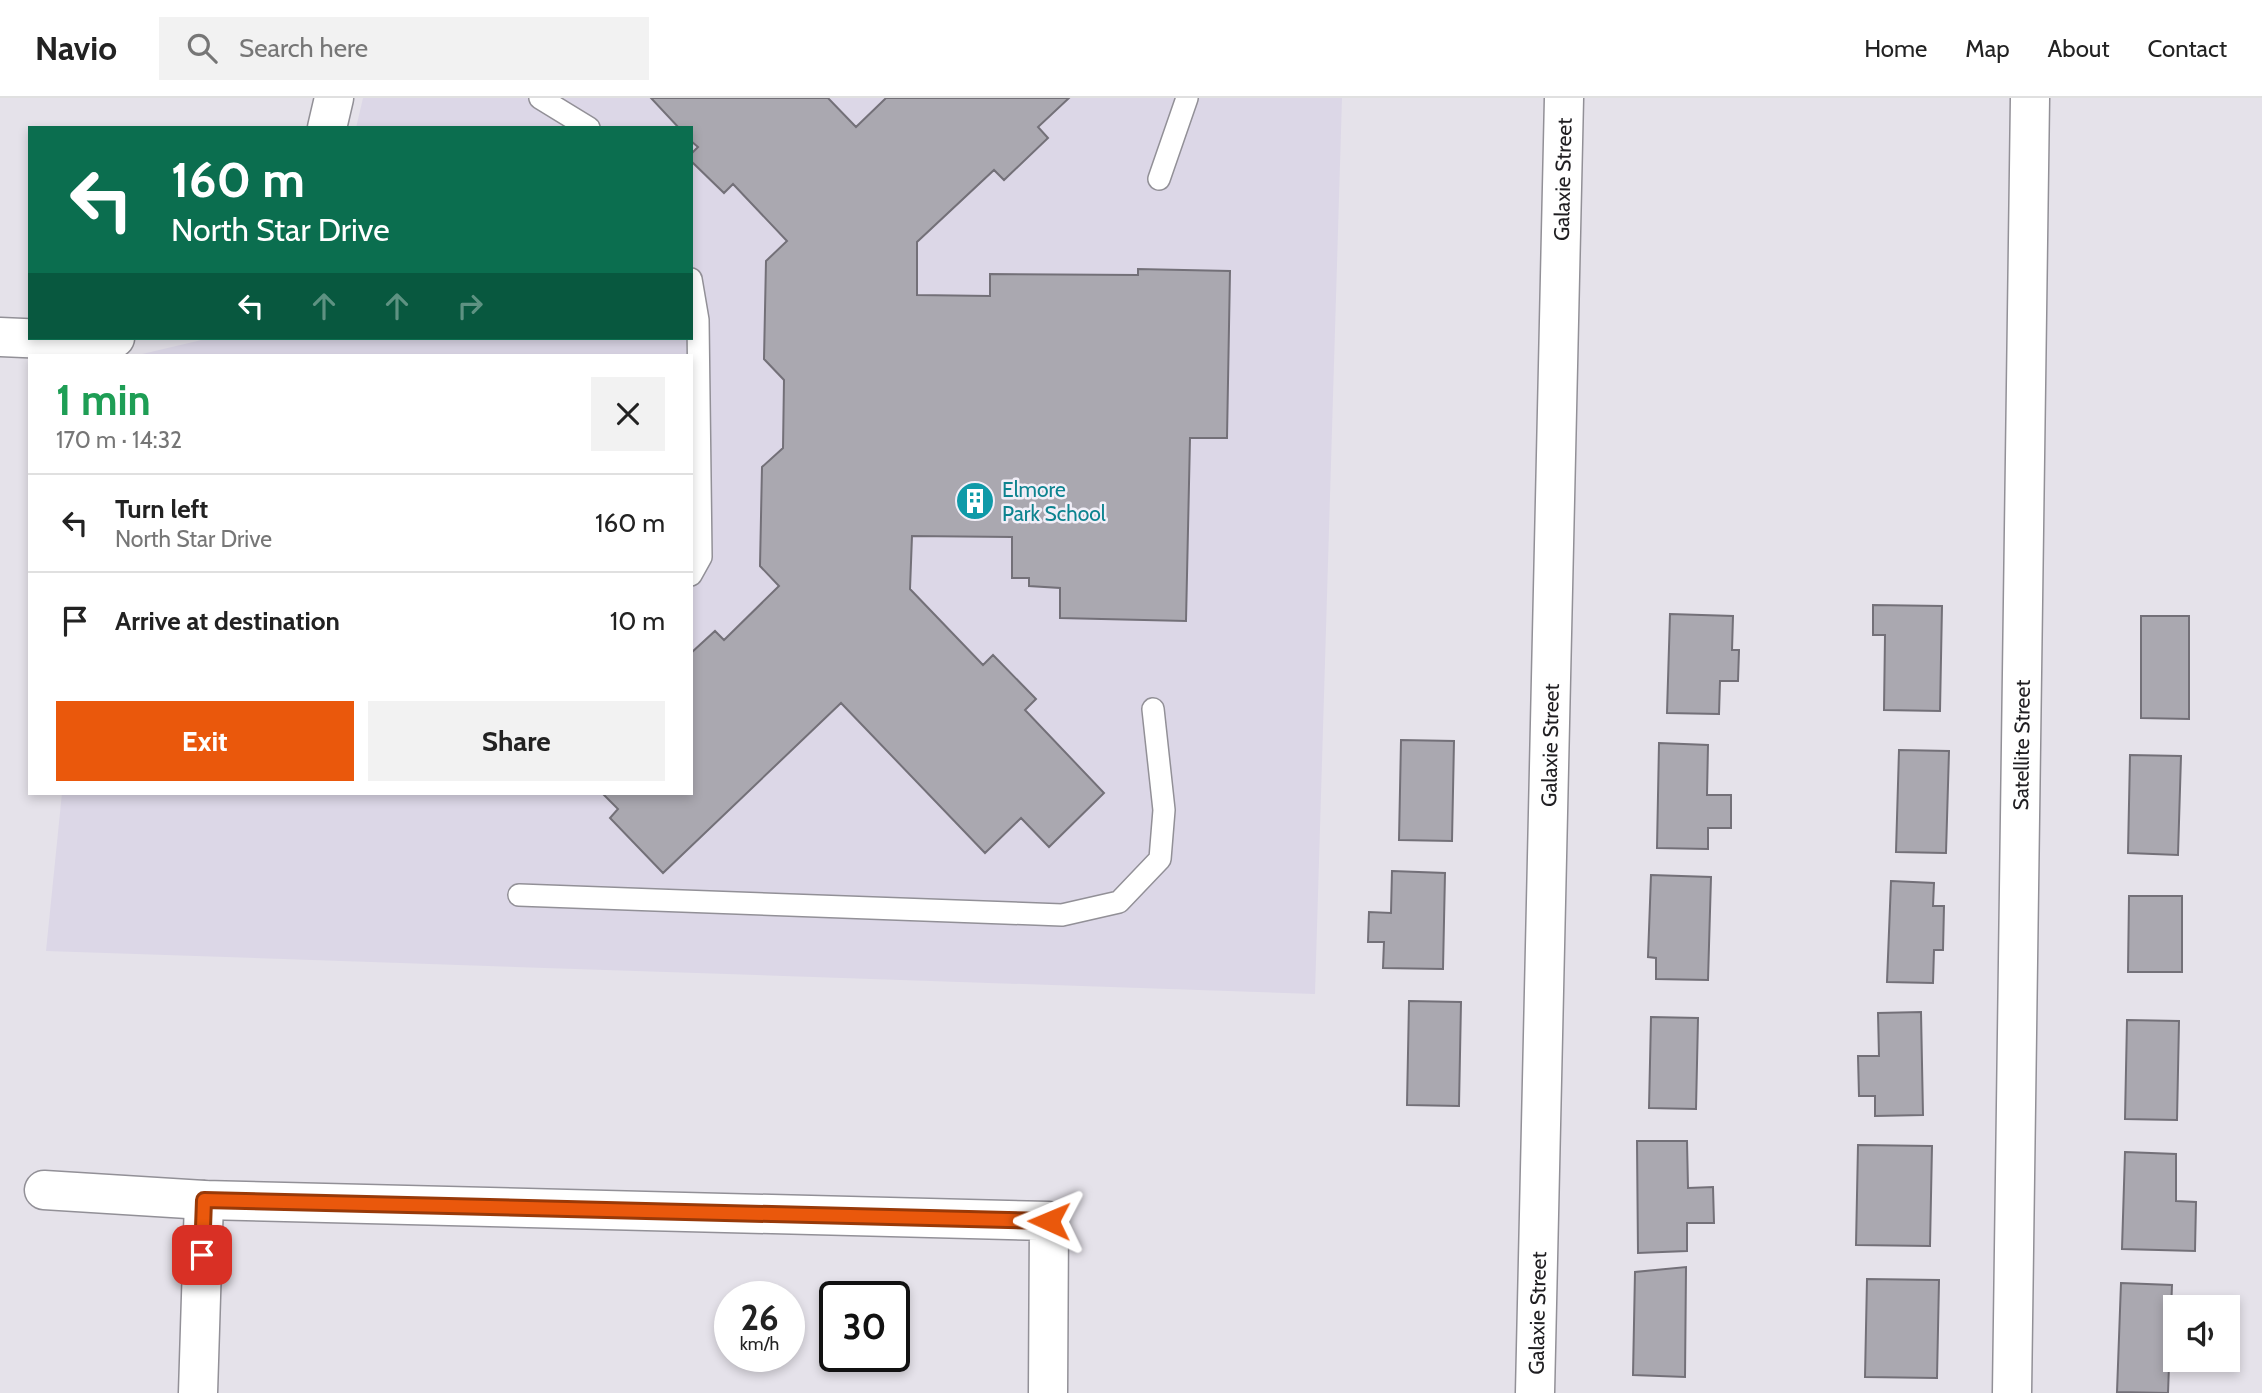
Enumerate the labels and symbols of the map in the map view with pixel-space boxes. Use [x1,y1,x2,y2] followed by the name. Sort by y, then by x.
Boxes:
[1548,117,1576,241] street label: Galaxie Street
[1002,477,1106,526] place label: Elmore Park School
[954,480,996,522] building icon: Elmore Park School
[2008,679,2034,811] street label: Satellite Street
[1536,683,1563,807] street label: Galaxie Street
[1012,1184,1086,1258] position arrow
[172,1225,232,1285] pin
[1523,1251,1551,1375] street label: Galaxie Street
[819,1281,910,1372] speed limit sign: 30

